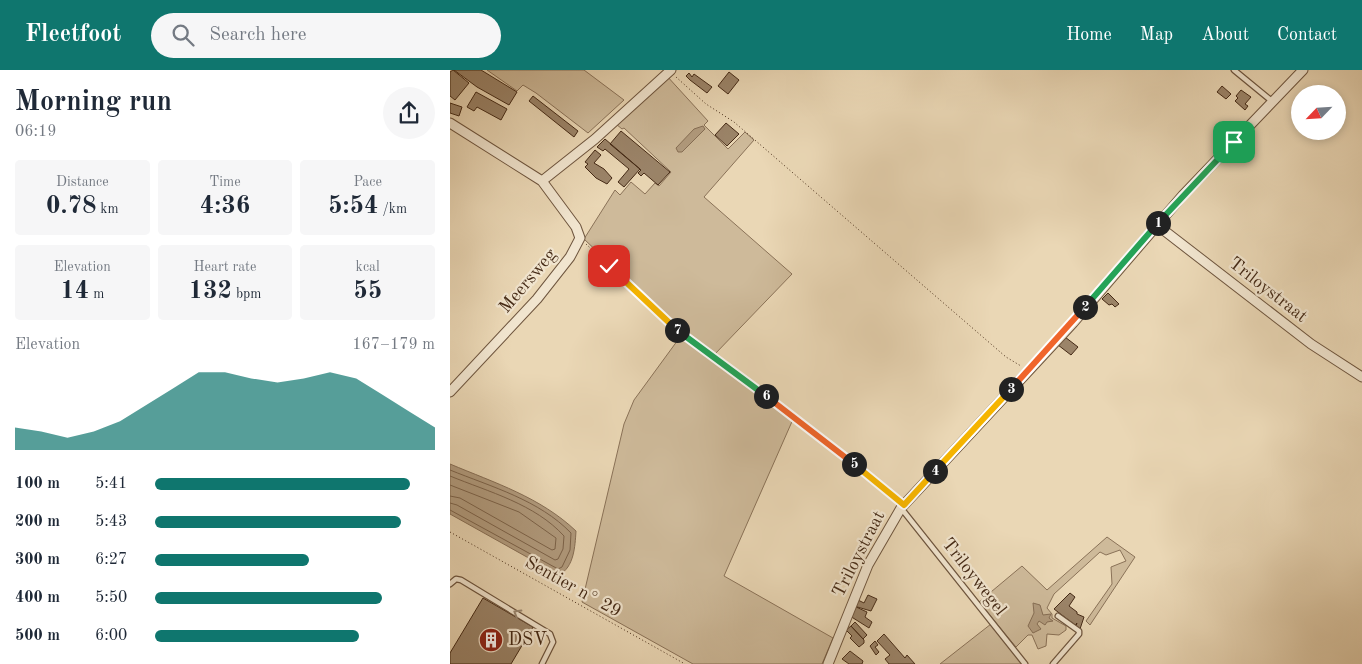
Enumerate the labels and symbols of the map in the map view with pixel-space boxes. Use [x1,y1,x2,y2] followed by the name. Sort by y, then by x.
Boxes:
[1291,85,1346,140] north arrow
[1213,121,1255,163] pin
[1146,210,1170,236] pin: 1
[496,245,560,317] street label: Meersweg
[588,245,630,287] pin
[1225,254,1311,326] street label: Triloystraat
[1072,294,1098,320] pin: 2
[664,318,690,342] pin: 7
[998,376,1024,402] pin: 3
[754,384,778,408] pin: 6
[842,452,866,476] pin: 5
[922,458,948,484] pin: 4
[830,508,888,600] street label: Triloystraat
[938,535,1010,619] street label: Triloywegel
[522,553,624,621] street label: Sentier n° 29
[513,610,522,620] one-way arrow
[478,627,504,653] building icon: DSV
[508,631,547,649] place label: DSV

